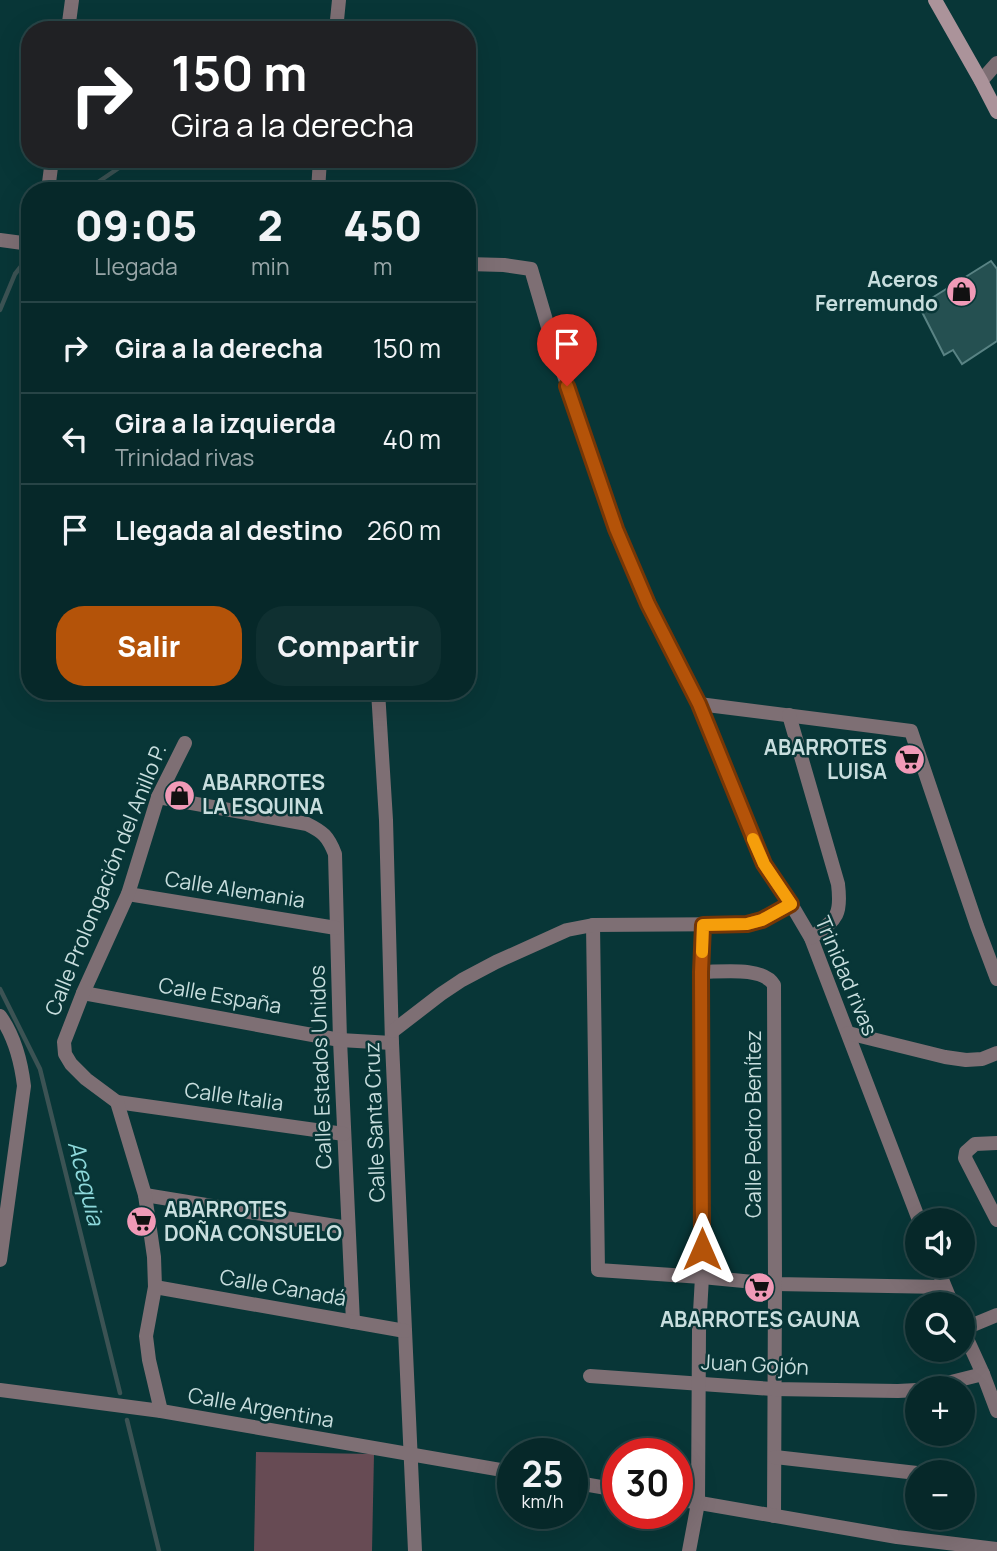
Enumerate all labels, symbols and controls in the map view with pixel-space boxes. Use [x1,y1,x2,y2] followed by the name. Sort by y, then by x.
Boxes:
[171,39,307,106] text: 150 m
[56,49,147,140] icon: right
[171,103,414,147] text: Gira a la derecha
[75,196,197,254] text: 09:05
[258,196,283,254] text: 2
[343,196,422,254] text: 450
[94,250,178,282] text: Llegada
[251,250,290,282] text: min
[373,250,393,282] text: m
[815,265,938,317] place label: Aceros Ferremundo
[944,275,978,309] shop icon: Aceros Ferremundo
[537,314,597,386] pin
[548,325,586,363] icon: arrive
[56,329,94,367] icon: right
[115,330,323,366] text: Gira a la derecha
[373,330,441,366] text: 150 m
[115,405,336,441] text: Gira a la izquierda
[56,420,94,458] icon: left
[383,421,441,457] text: 40 m
[115,441,254,473] text: Trinidad rivas
[56,511,94,549] icon: arrive
[115,512,343,548] text: Llegada al destino
[367,512,441,548] text: 260 m
[56,606,242,686] button: Salir
[256,606,441,686] button: Compartir
[764,733,887,785] place label: ABARROTES LUISA
[38,740,172,1019] street label: Calle Prolongación del Anillo P.
[893,743,927,777] supermarket icon: ABARROTES LUISA
[202,768,325,820] place label: ABARROTES LA ESQUINA
[162,778,196,812] shop icon: ABARROTES LA ESQUINA
[163,864,307,914] street label: Calle Alemania
[809,912,885,1040] street label: Trinidad rivas
[302,965,338,1169] street label: Calle Estados Unidos
[157,970,284,1020] street label: Calle España
[739,1030,767,1218] street label: Calle Pedro Benítez
[357,1041,391,1203] street label: Calle Santa Cruz
[183,1075,285,1117] street label: Calle Italia
[61,1137,113,1229] water label: Acequia
[164,1195,342,1247] place label: ABARROTES DOÑA CONSUELO
[124,1205,158,1239] supermarket icon: ABARROTES DOÑA CONSUELO
[905,1208,975,1530] map controls
[905,1208,975,1278] button: sound
[665,1212,739,1286] position arrow
[218,1262,349,1312] street label: Calle Canadá
[743,1271,777,1305] supermarket icon: ABARROTES GAUNA
[905,1292,975,1362] button: search
[660,1305,860,1333] place label: ABARROTES GAUNA
[700,1347,810,1381] street label: Juan Gojón
[905,1376,975,1446] button: +
[186,1380,336,1434] street label: Calle Argentina
[602,1438,693,1529] speed limit sign: 30
[522,1450,563,1498] text: 25
[905,1460,975,1530] button: −
[522,1489,563,1513] text: km/h

